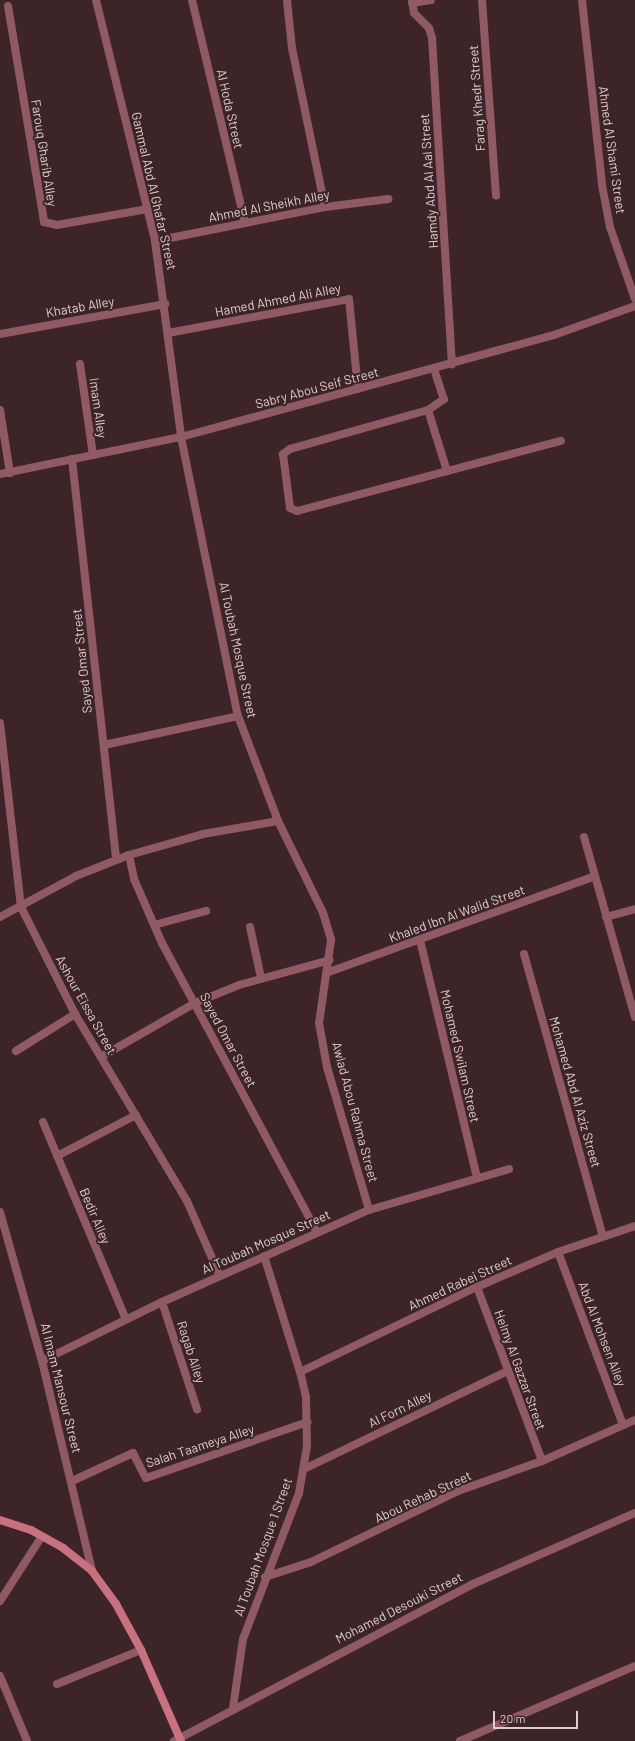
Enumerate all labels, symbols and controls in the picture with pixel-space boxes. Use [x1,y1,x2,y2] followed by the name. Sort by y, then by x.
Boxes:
[466,44,488,152] street label: Farag Khedr Street
[213,68,247,150] street label: Al Hoda Street
[595,85,629,215] street label: Ahmed Al Shami Street
[28,98,60,208] street label: Farouq Gharib Alley
[128,110,180,272] street label: Gammal Abd Al Ghafar Street
[417,113,441,249] street label: Hamdy Abd Al Aal Street
[207,187,331,225] street label: Ahmed Al Sheikh Alley
[214,280,342,320] street label: Hamed Ahmed Ali Alley
[45,293,115,321] street label: Khatab Alley
[254,364,380,412] street label: Sabry Abou Seif Street
[86,377,110,439] street label: Imam Alley
[216,580,260,720] street label: Al Toubah Mosque Street
[69,608,95,714] street label: Sayed Omar Street
[387,882,527,946] street label: Khaled Ibn Al Walid Street
[52,953,120,1057] street label: Ashour Eissa Street
[437,988,483,1124] street label: Mohamed Swilam Street
[197,990,259,1090] street label: Sayed Omar Street
[546,1015,604,1169] street label: Mohamed Abd Al Aziz Street
[329,1040,381,1184] street label: Awlad Abou Rahma Street
[76,1186,114,1246] street label: Bedir Alley
[199,1207,333,1277] street label: Al Toubah Mosque Street
[406,1252,514,1314] street label: Ahmed Rabei Street
[575,1279,629,1389] street label: Abd Al Mohsen Alley
[491,1308,549,1432] street label: Helmy Al Gazzar Street
[174,1319,208,1385] street label: Ragab Alley
[37,1321,85,1455] street label: Al Imam Mansour Street
[366,1387,434,1431] street label: Al Forn Alley
[144,1421,256,1471] street label: Salah Taameya Alley
[372,1468,474,1526] street label: Abou Rehab Street
[231,1476,295,1618] street label: Al Toubah Mosque 1 Street
[333,1569,465,1647] street label: Mohamed Desouki Street
[495,1703,580,1729] scale bar
[500,1711,526,1725] text: 20 m

